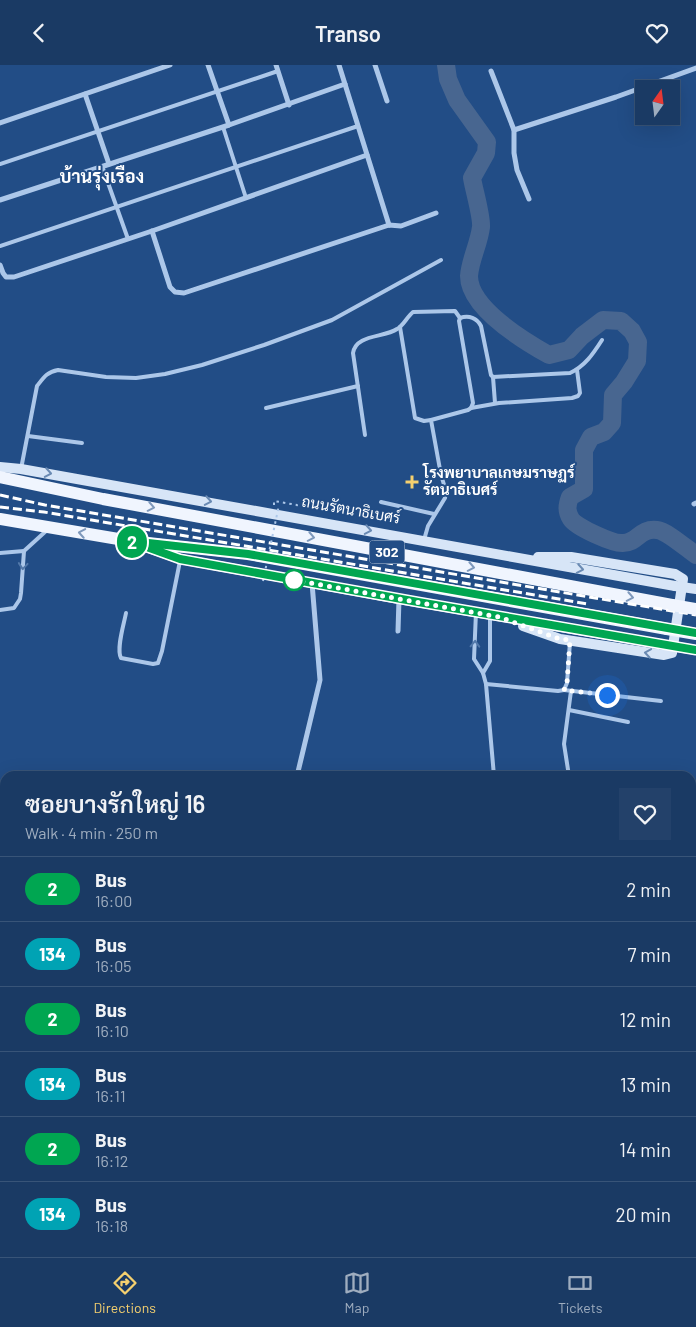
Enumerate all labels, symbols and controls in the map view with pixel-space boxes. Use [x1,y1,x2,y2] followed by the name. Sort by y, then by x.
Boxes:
[25,19,53,47] icon: back
[643,19,671,47] icon: heart
[315,20,381,46] text: Transo
[635,80,680,125] north arrow
[635,80,680,125] map controls
[60,165,144,191] district label: บ้านรุ่งเรือง
[422,462,576,498] place label: โรงพยาบาลเกษมราษฏร์ รัตนาธิเบศร์
[44,468,53,478] one-way arrow
[405,475,419,489] marker: โรงพยาบาลเกษมราษฏร์ รัตนาธิเบศร์
[300,491,402,527] street label: ถนนรัตนาธิเบศร์
[204,496,213,506] one-way arrow
[147,502,155,512] one-way arrow
[364,524,373,534] one-way arrow
[116,526,148,558] line badge: 2
[78,529,87,539] one-way arrow
[127,531,137,553] text: 2
[306,532,315,542] one-way arrow
[370,541,404,563] road number: 302
[18,562,29,570] one-way arrow
[466,562,475,572] one-way arrow
[575,564,584,574] one-way arrow
[283,569,305,591] unlabelled marker
[626,591,635,602] one-way arrow
[469,640,480,648] one-way arrow
[643,648,652,658] one-way arrow
[595,683,620,708] your location
[619,788,671,840] button: heart
[25,789,205,818] text: ซอยบางรักใหญ่ 16
[25,823,158,842] text: Walk · 4 min · 250 m
[95,868,127,891] text: Bus
[47,878,58,900] text: 2
[626,878,671,901] text: 2 min
[95,891,132,910] text: 16:00
[95,933,127,956] text: Bus
[39,943,66,965] text: 134
[627,943,671,966] text: 7 min
[95,956,132,975] text: 16:05
[95,998,127,1021] text: Bus
[47,1008,58,1030] text: 2
[620,1008,671,1031] text: 12 min
[95,1021,129,1040] text: 16:10
[95,1063,127,1086] text: Bus
[39,1073,66,1095] text: 134
[620,1073,671,1096] text: 13 min
[95,1086,126,1105] text: 16:11
[95,1128,127,1151] text: Bus
[47,1138,58,1160] text: 2
[619,1138,671,1161] text: 14 min
[95,1151,128,1170] text: 16:12
[95,1193,127,1216] text: Bus
[39,1203,66,1225] text: 134
[615,1203,671,1226] text: 20 min
[95,1216,128,1235] text: 16:18
[93,1269,156,1316] tab: Directions
[343,1269,371,1316] tab: Map
[558,1269,603,1316] tab: Tickets

